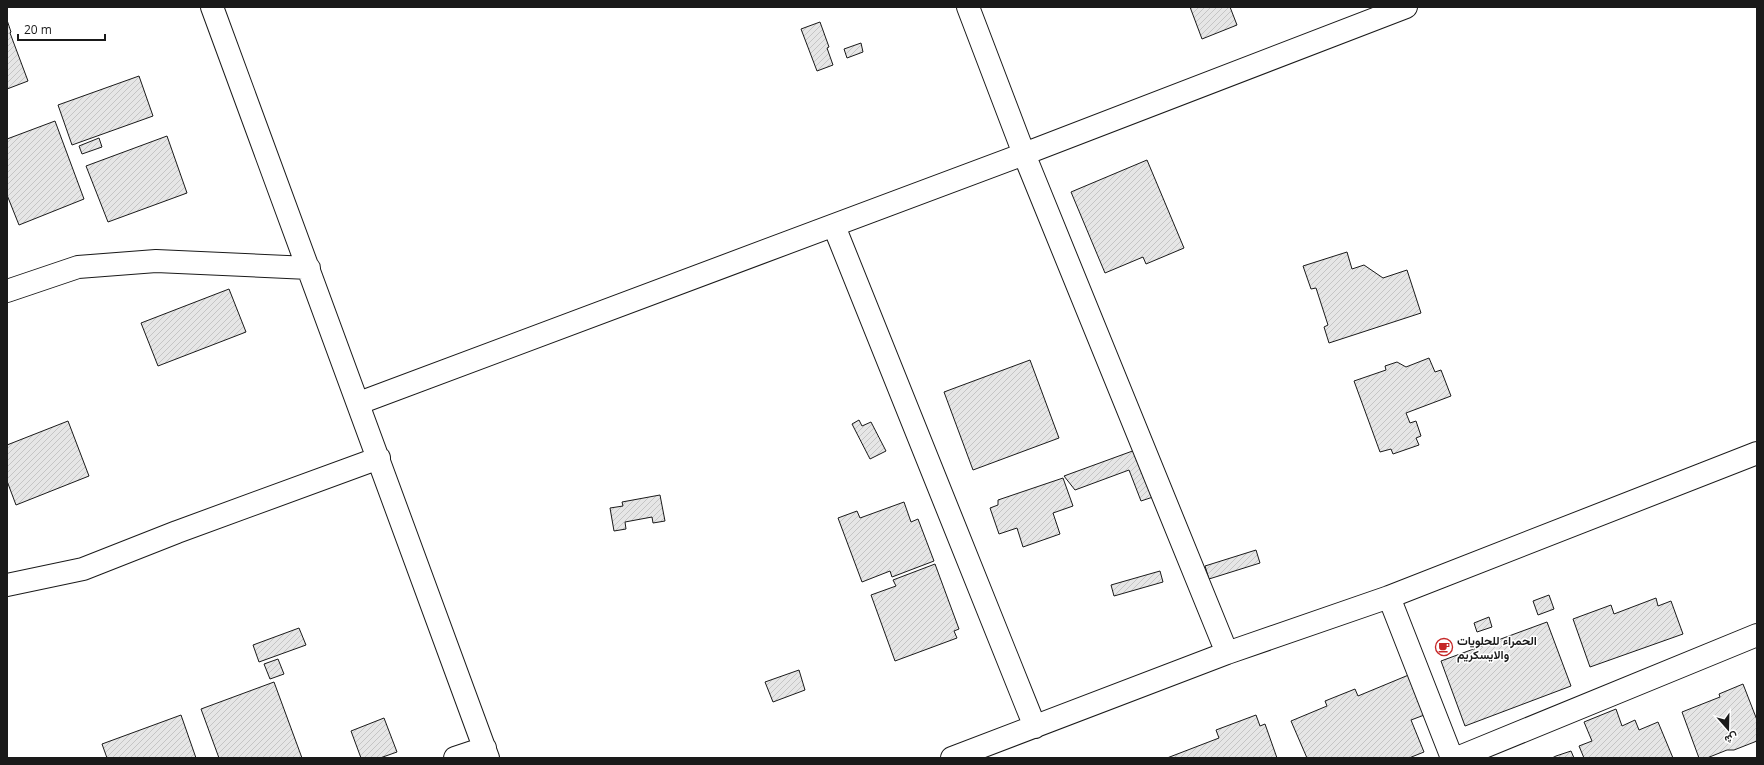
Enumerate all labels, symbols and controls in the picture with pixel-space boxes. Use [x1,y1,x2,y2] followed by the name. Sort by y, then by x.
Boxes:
[18,16,105,42] scale bar
[24,21,52,38] text: 20 m
[1457,632,1537,663] place label: الحمراء للحلويات والايسكريم
[1434,637,1454,657] cafe icon: الحمراء للحلويات والايسكريم
[1708,709,1748,749] north arrow
[1723,730,1740,748] text: ش

